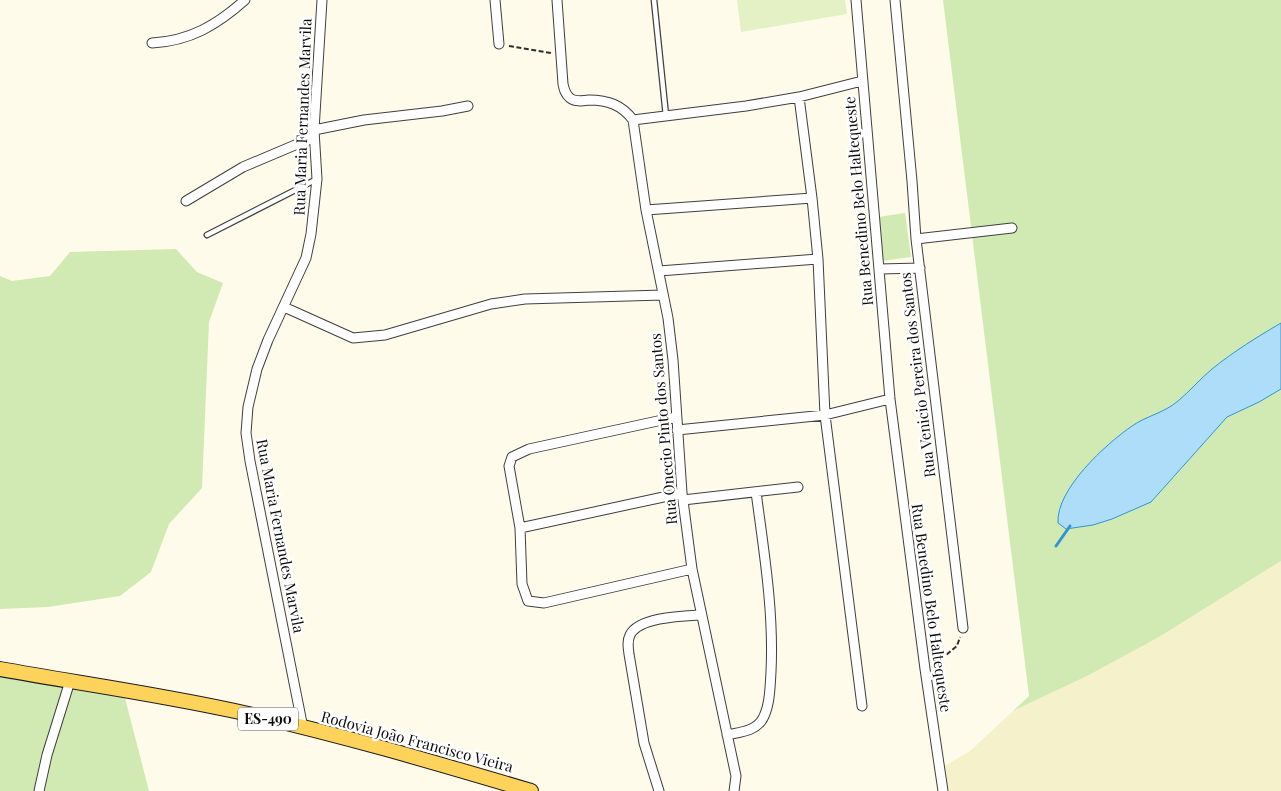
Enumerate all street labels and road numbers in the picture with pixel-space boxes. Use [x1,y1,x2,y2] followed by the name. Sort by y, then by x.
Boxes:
[289,18,315,216] street label: Rua Maria Fernandes Marvila
[839,95,877,307] street label: Rua Benedino Belo Haltequeste
[894,271,940,479] street label: Rua Venicio Pereira dos Santos
[645,332,681,526] street label: Rua Onecio Pinto dos Santos
[252,437,310,635] street label: Rua Maria Fernandes Marvila
[907,502,957,713] street label: Rua Benedino Belo Haltequeste
[319,706,516,776] street label: Rodovia João Francisco Vieira
[238,708,298,731] road number: ES-490

